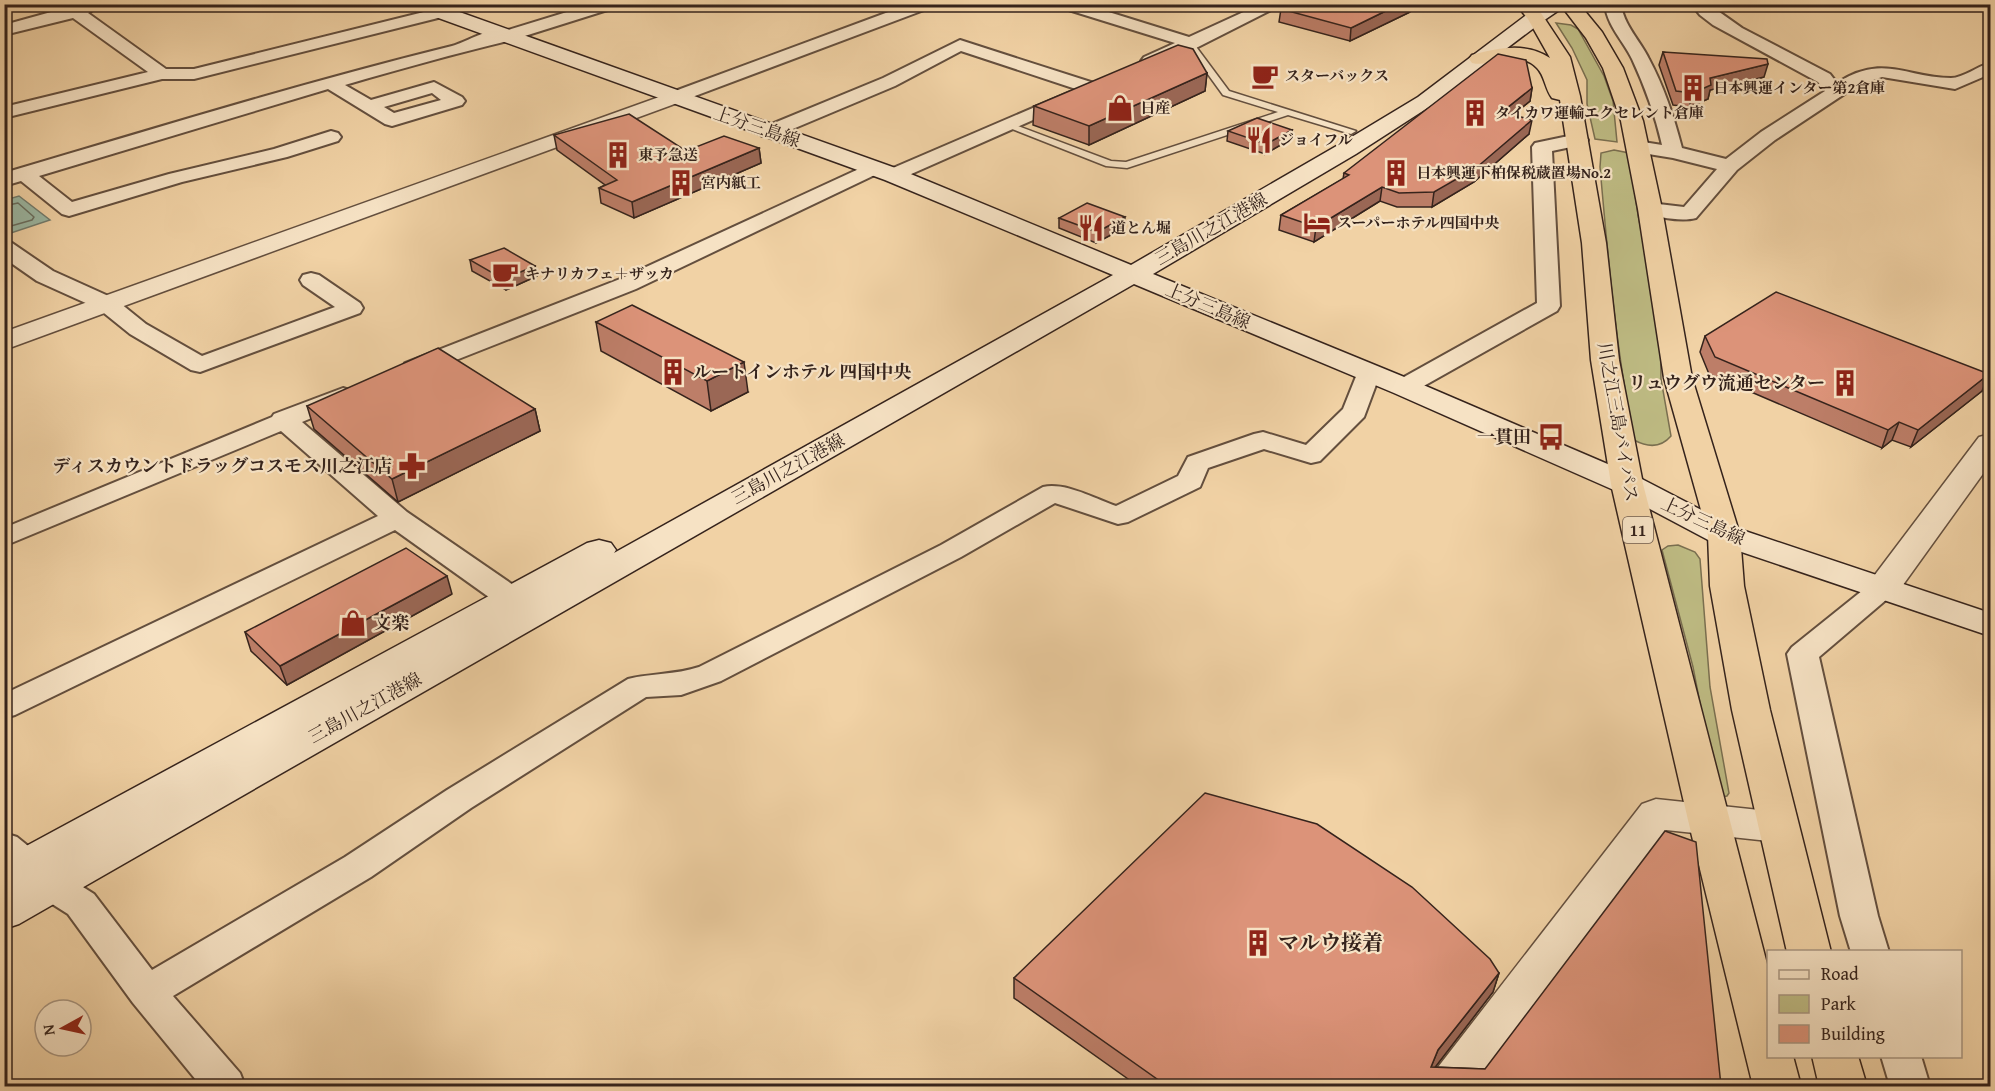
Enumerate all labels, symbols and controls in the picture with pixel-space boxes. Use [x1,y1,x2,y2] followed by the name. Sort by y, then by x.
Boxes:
[1250,61,1280,91] cafe icon: スターバックス
[1285,65,1389,86] place label: スターバックス
[1678,73,1708,103] building icon: 日本興運インター第2倉庫
[1713,77,1885,98] place label: 日本興運インター第2倉庫
[1105,93,1135,123] shop icon: 日産
[1140,97,1170,118] place label: 日産
[1460,98,1490,128] building icon: タイカワ運輸エクセレント倉庫
[710,99,804,154] street label: 上分三島線
[1495,102,1704,123] place label: タイカワ運輸エクセレント倉庫
[1244,125,1274,155] restaurant icon: ジョイフル
[1279,129,1353,150] place label: ジョイフル
[603,140,633,170] building icon: 東予急送
[638,144,698,165] place label: 東予急送
[1381,158,1411,188] building icon: 日本興運下柏保税蔵置場No.2
[1416,162,1611,183] place label: 日本興運下柏保税蔵置場No.2
[666,168,696,198] building icon: 宮内紙工
[701,172,761,193] place label: 宮内紙工
[1149,185,1272,272] street label: 三島川之江港線
[1302,208,1332,238] hotel icon: スーパーホテル四国中央
[1337,212,1500,233] place label: スーパーホテル四国中央
[1076,213,1106,243] restaurant icon: 道とん堀
[1111,217,1171,238] place label: 道とん堀
[490,259,520,289] cafe icon: キナリカフェ＋ザッカ
[525,263,674,284] place label: キナリカフェ＋ザッカ
[1161,276,1255,336] street label: 上分三島線
[1591,340,1646,504] street label: 川之江三島バイパス
[658,357,688,387] building icon: ルートインホテル 四国中央
[693,358,911,385] place label: ルートインホテル 四国中央
[1830,368,1860,398] building icon: リュウグウ流通センター
[1628,369,1825,396] place label: リュウグウ流通センター
[1536,422,1566,452] bus stop icon: 一貫田
[1477,423,1531,450] place label: 一貫田
[726,426,849,511] street label: 三島川之江港線
[397,451,427,481] pharmacy icon: ディスカウントドラッグコスモス川之江店
[52,452,392,479] place label: ディスカウントドラッグコスモス川之江店
[1657,489,1750,552] street label: 上分三島線
[1623,517,1653,543] road number: 11
[338,608,368,638] shop icon: 文楽
[373,609,409,636] place label: 文楽
[303,665,426,750] street label: 三島川之江港線
[1278,927,1383,958] place label: マルウ接着
[1243,928,1273,958] building icon: マルウ接着
[1767,950,1962,1058] legend
[1821,960,1859,987] text: Road
[1821,990,1857,1017] text: Park
[33,998,93,1058] north arrow
[1821,1020,1885,1047] text: Building
[35,1023,61,1037] text: N

